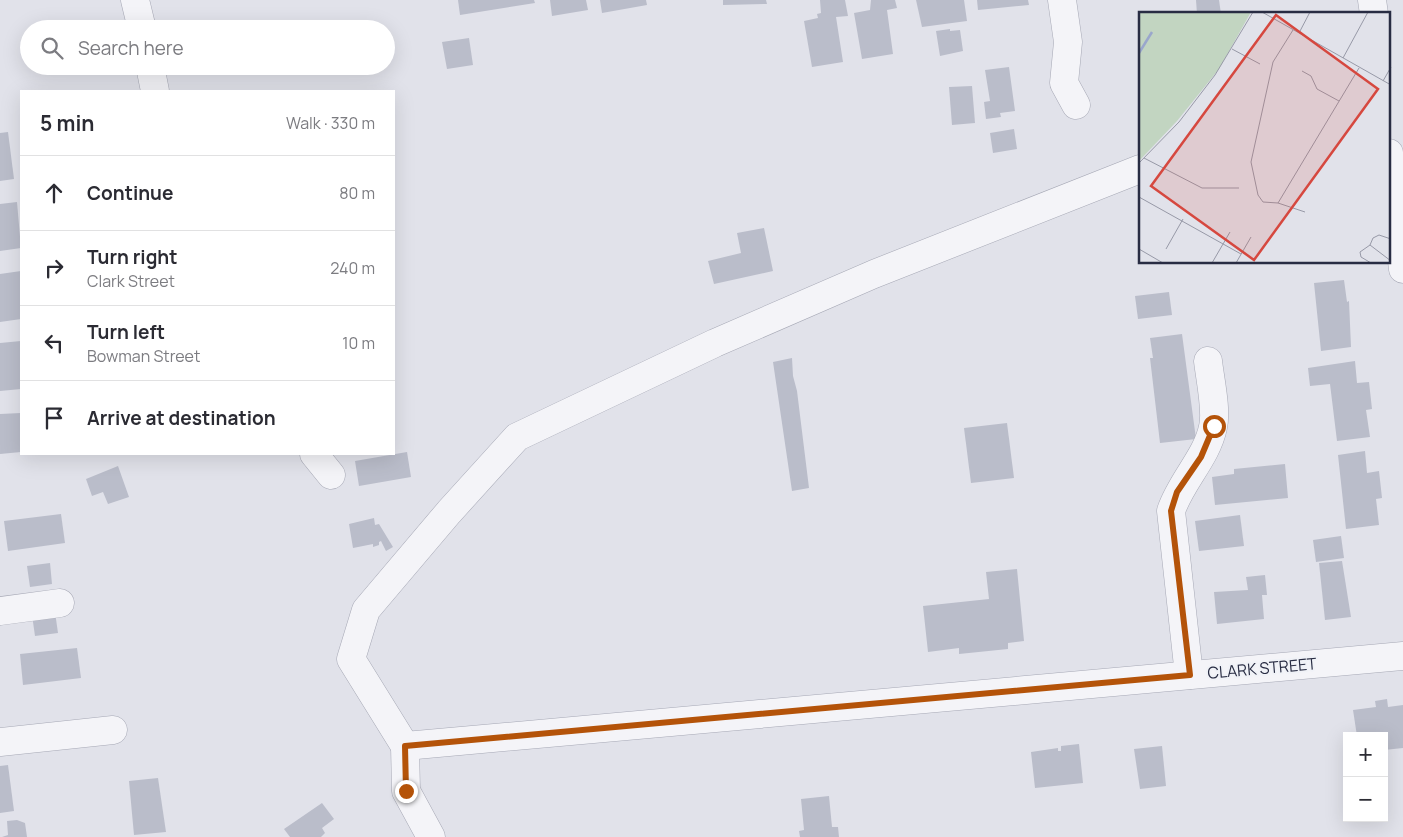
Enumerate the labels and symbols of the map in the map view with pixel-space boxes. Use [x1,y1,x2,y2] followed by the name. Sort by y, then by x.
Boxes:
[1139,12,1390,264] inset map
[1203,415,1226,438] route start
[1206,652,1318,684] street label: CLARK STREET
[395,780,418,803] route end

